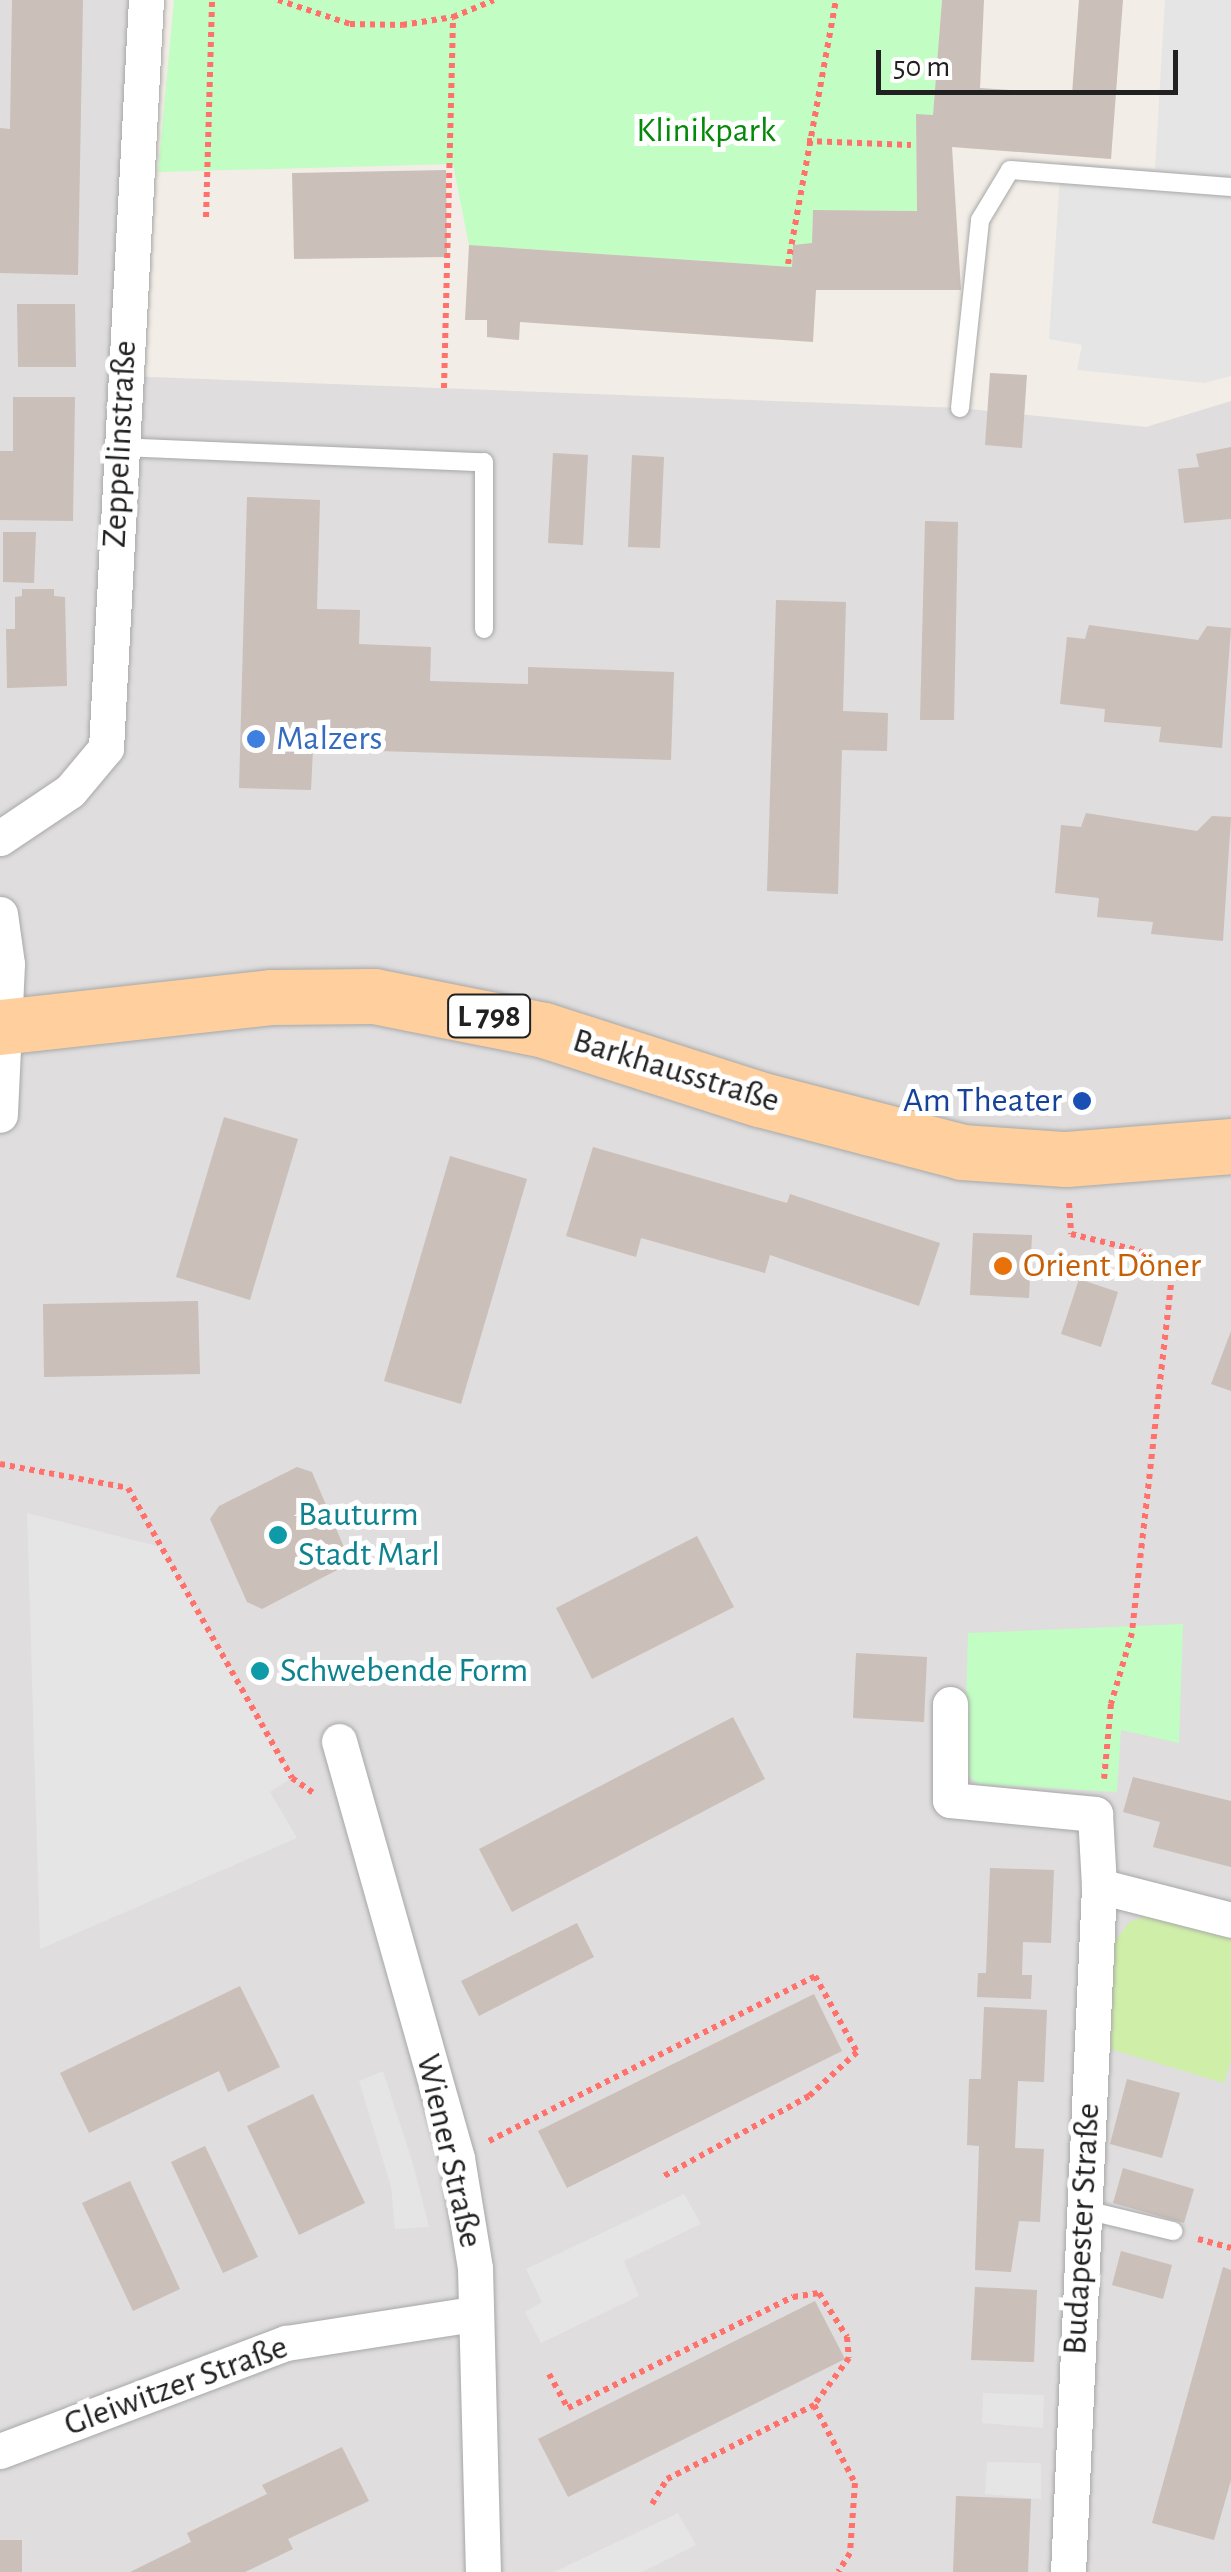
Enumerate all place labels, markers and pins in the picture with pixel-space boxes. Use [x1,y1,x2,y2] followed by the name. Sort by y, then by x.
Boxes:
[276,718,382,760] place label: Malzers
[245,728,267,750] marker: Malzers
[903,1080,1062,1122] place label: Am Theater
[1071,1090,1093,1112] marker: Am Theater
[1023,1245,1201,1287] place label: Orient Döner
[992,1255,1014,1277] marker: Orient Döner
[298,1494,440,1576] place label: Bauturm Stadt Marl
[267,1524,289,1546] marker: Bauturm Stadt Marl
[280,1650,528,1692] place label: Schwebende Form
[249,1660,271,1682] marker: Schwebende Form

